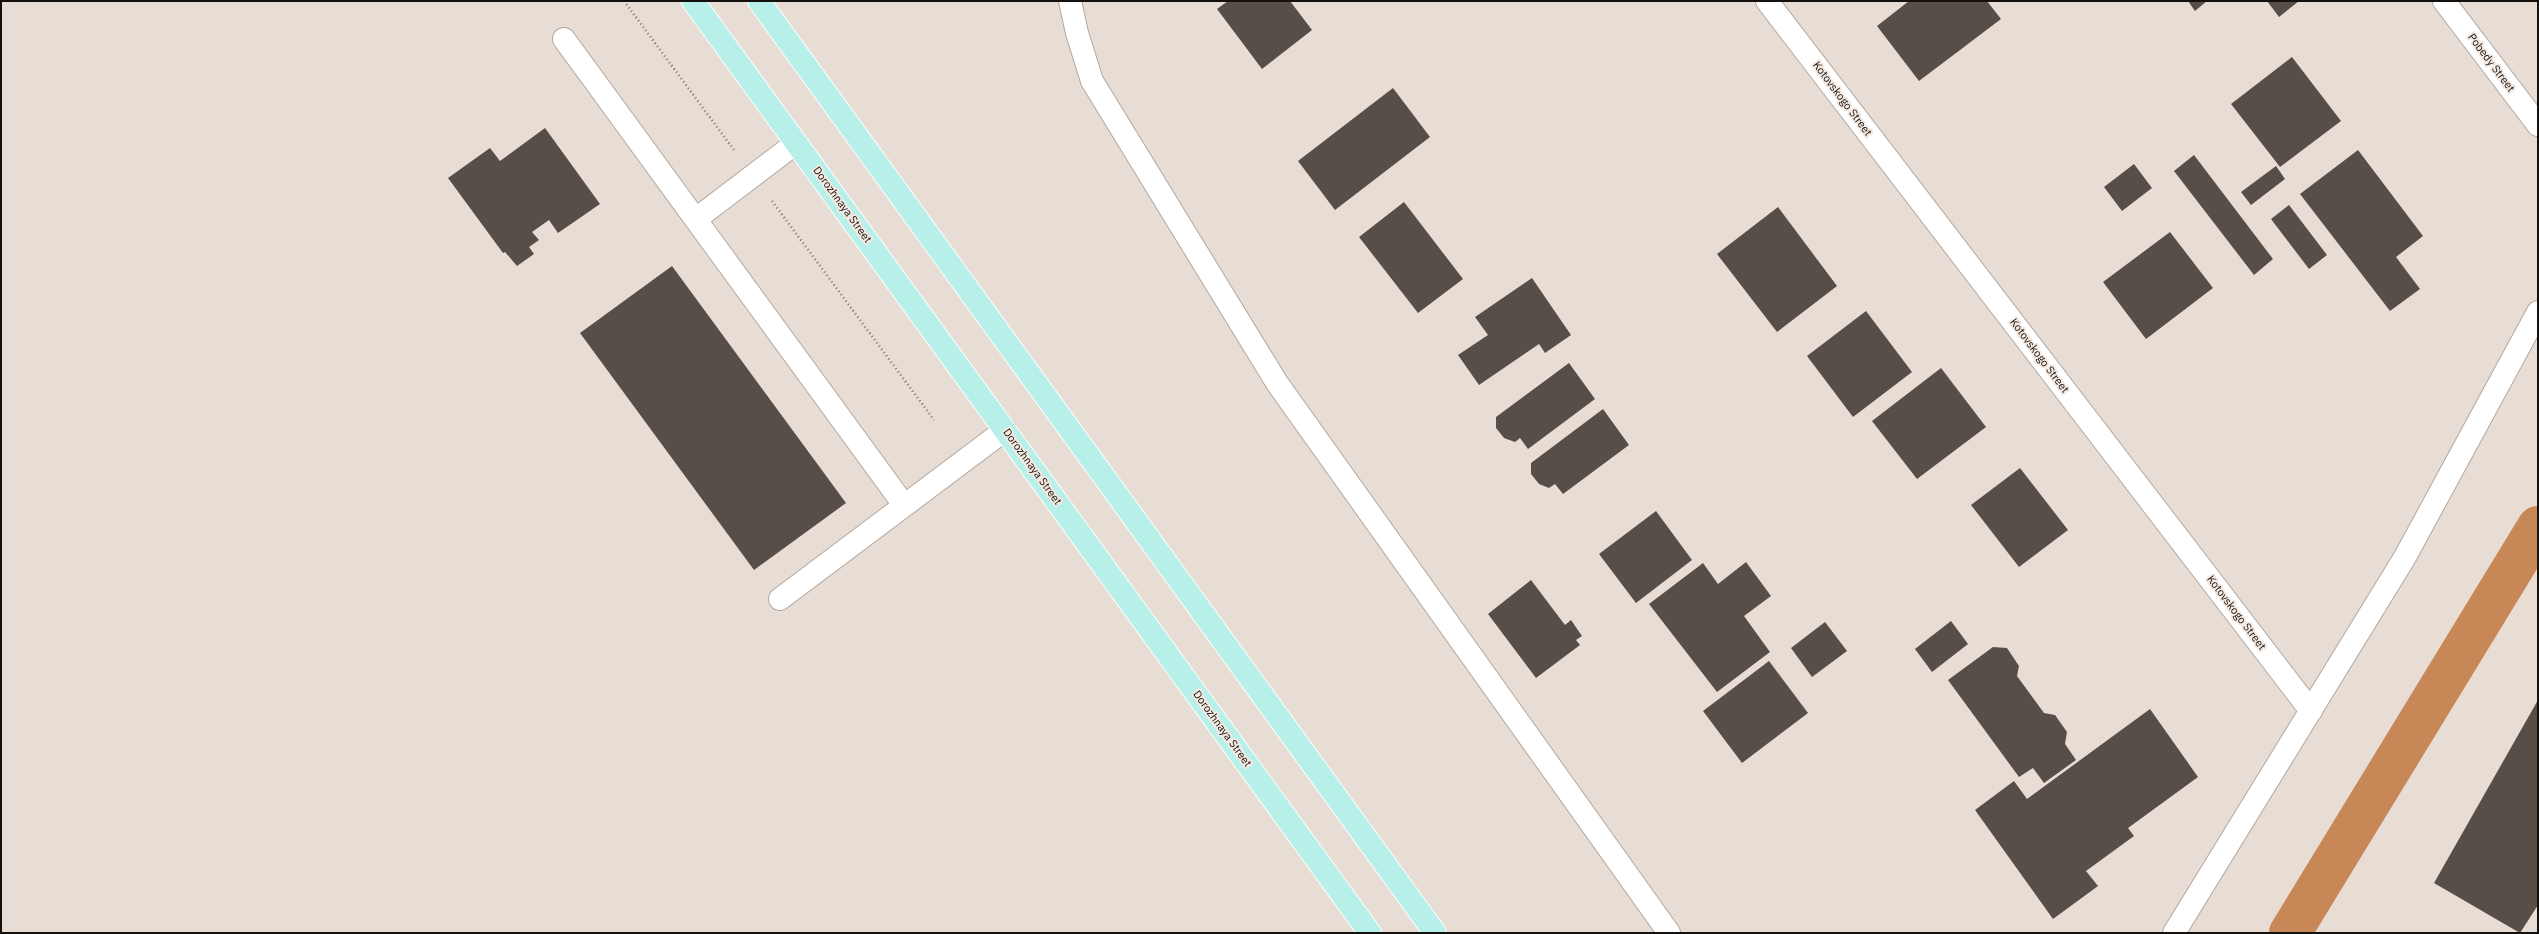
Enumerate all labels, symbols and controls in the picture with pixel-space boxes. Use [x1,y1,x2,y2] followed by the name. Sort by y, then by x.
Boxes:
[2465,31,2517,95] street label: Pobedy Street
[1810,59,1874,139] street label: Kotovskogo Street
[810,164,874,246] street label: Dorozhnaya Street
[2007,316,2071,396] street label: Kotovskogo Street
[1000,426,1064,508] street label: Dorozhnaya Street
[2204,573,2268,653] street label: Kotovskogo Street
[1190,688,1254,770] street label: Dorozhnaya Street

